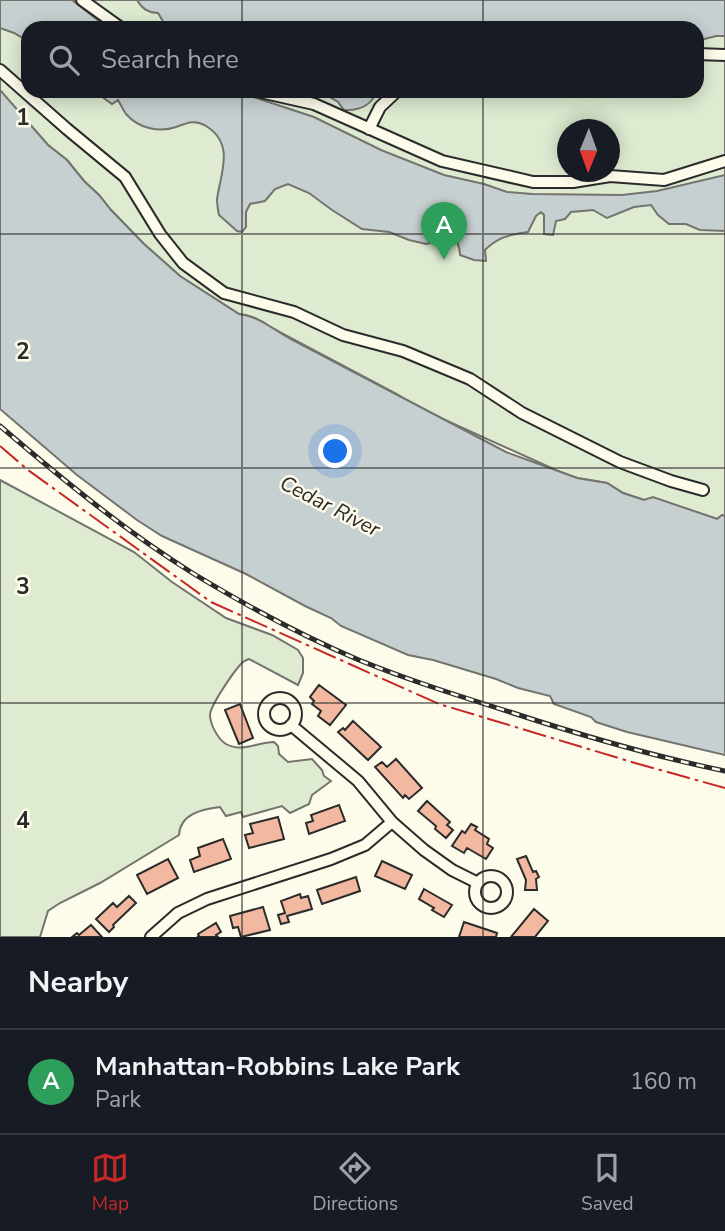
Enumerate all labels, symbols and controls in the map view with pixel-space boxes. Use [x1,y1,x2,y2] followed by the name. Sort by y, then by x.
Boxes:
[21,21,704,98] search box
[45,41,83,79] icon: search
[101,42,239,77] text: Search here
[16,102,30,133] text: 1
[557,119,620,182] north arrow
[421,202,467,260] pin: A
[16,336,30,367] text: 2
[318,434,352,468] your location
[275,469,385,543] water label: Cedar River
[16,571,30,602] text: 3
[16,805,30,836] text: 4
[28,962,128,1003] text: Nearby
[95,1049,460,1084] text: Manhattan-Robbins Lake Park
[42,1066,60,1097] text: A
[630,1066,697,1097] text: 160 m
[95,1084,141,1115] text: Park
[91,1149,129,1217] tab: Map
[312,1149,398,1217] tab: Directions
[581,1149,634,1217] tab: Saved

